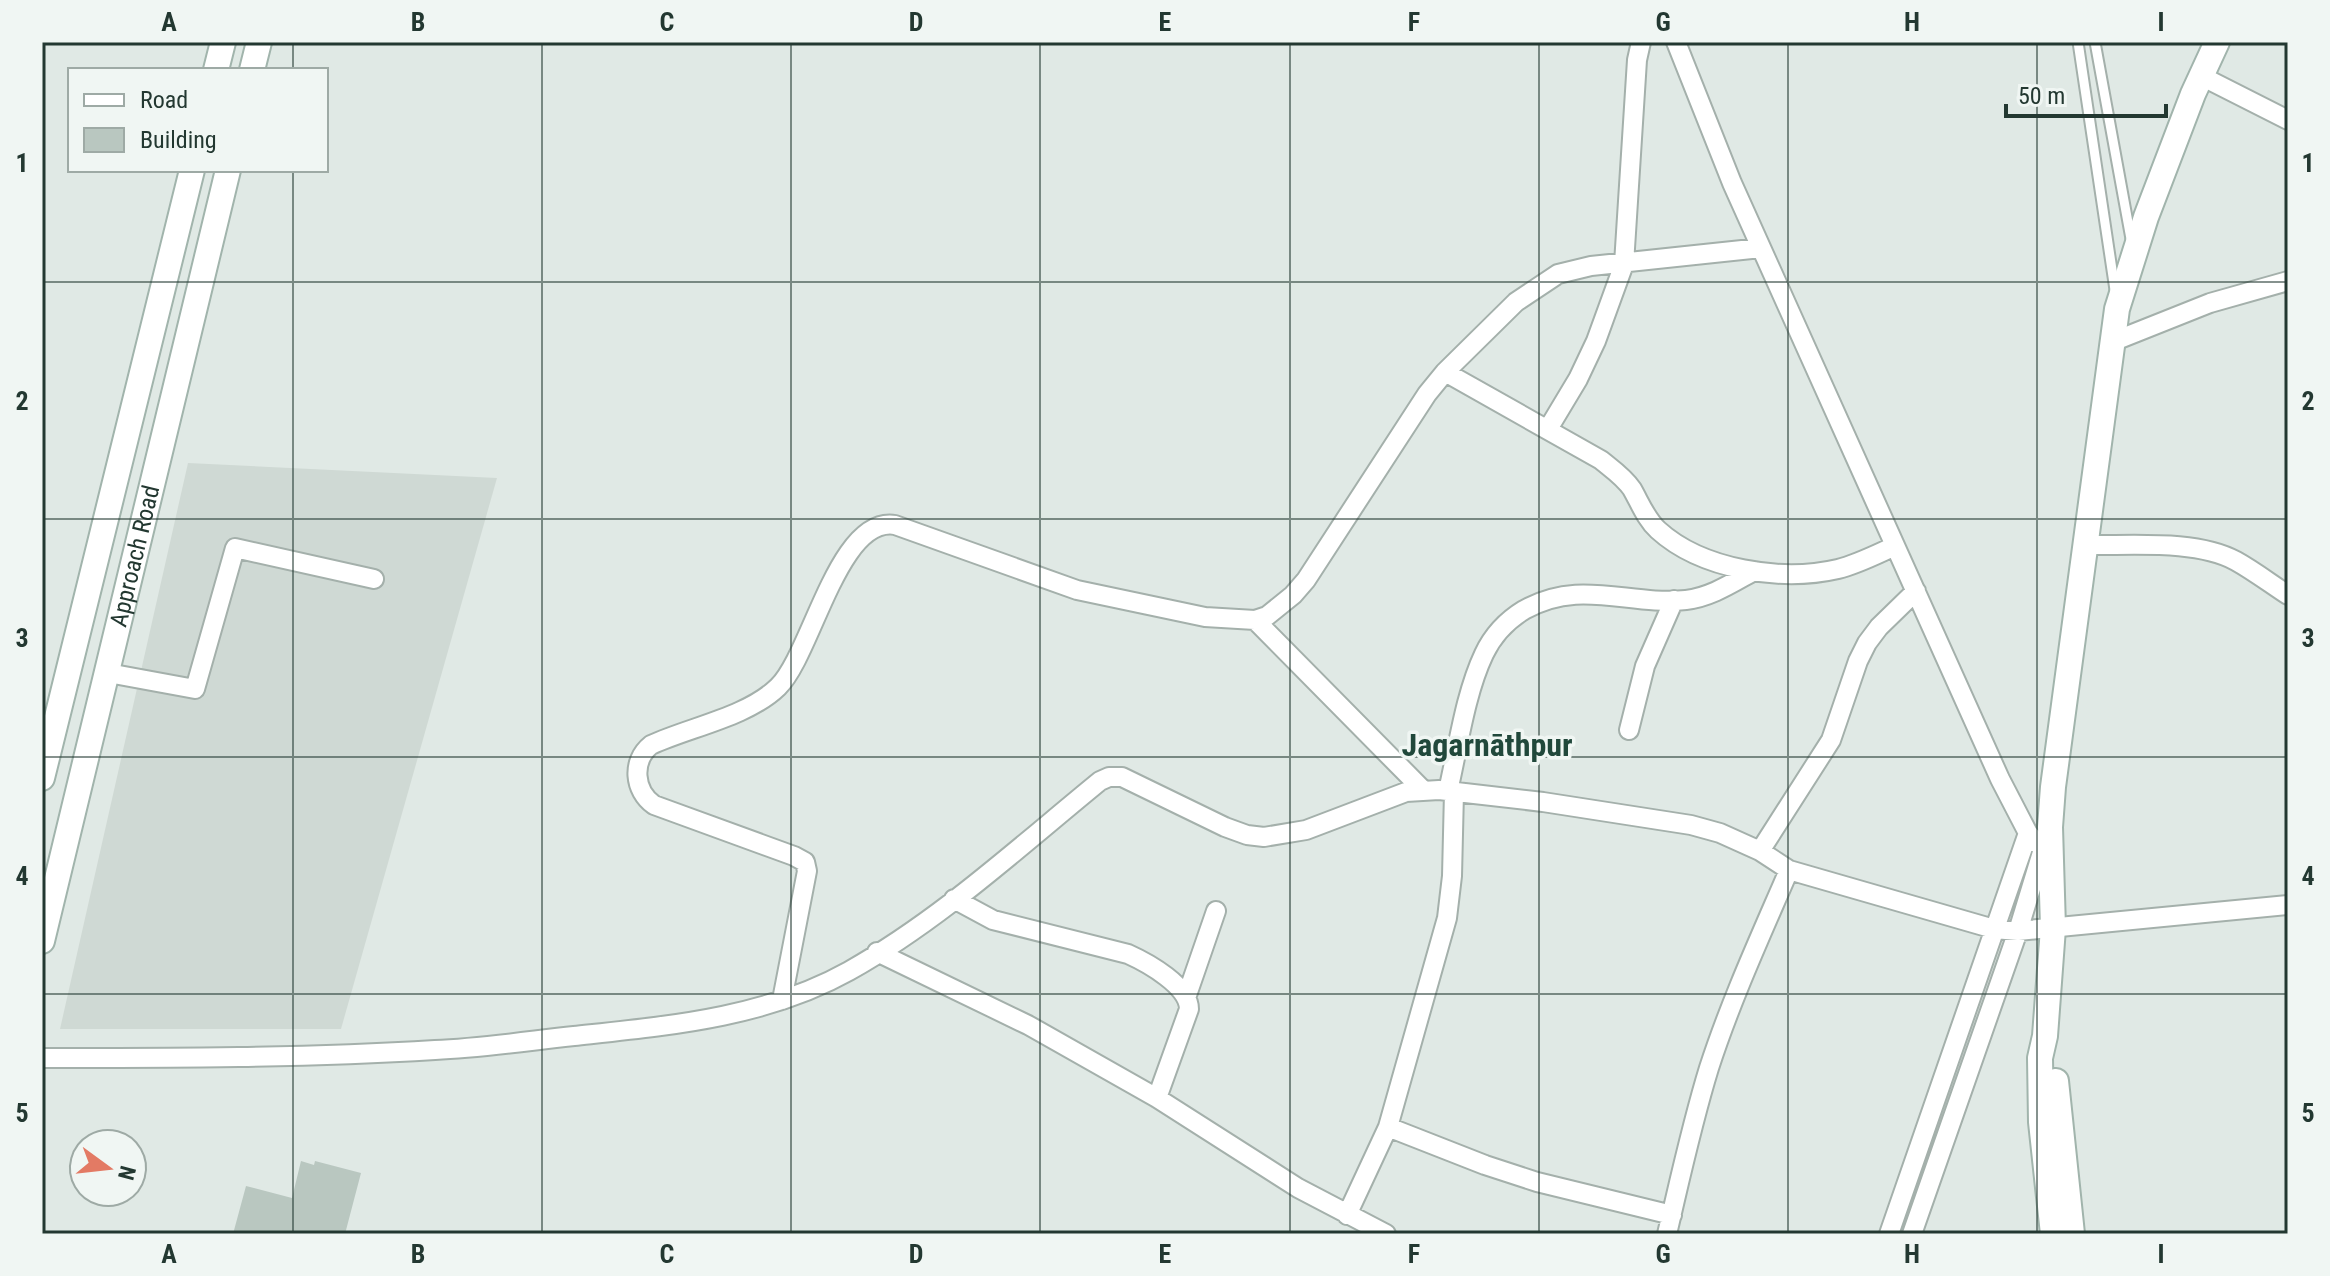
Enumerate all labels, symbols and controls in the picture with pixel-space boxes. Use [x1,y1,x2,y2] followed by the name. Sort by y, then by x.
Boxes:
[161,7,177,37] text: A
[411,7,425,37] text: B
[660,7,675,37] text: C
[909,7,923,37] text: D
[1159,7,1172,37] text: E
[1408,7,1420,37] text: F
[1655,7,1671,37] text: G
[1904,7,1920,37] text: H
[2157,7,2165,37] text: I
[68,68,328,172] legend
[2006,68,2166,118] scale bar
[2018,82,2065,110] text: 50 m
[140,86,188,114] text: Road
[140,126,217,154] text: Building
[15,148,29,178] text: 1
[2301,148,2315,178] text: 1
[15,386,29,416] text: 2
[2301,386,2315,416] text: 2
[104,482,165,630] street label: Approach Road
[15,623,29,653] text: 3
[2301,623,2315,653] text: 3
[1401,726,1573,764] district label: Jagarnāthpur
[15,861,29,891] text: 4
[2301,861,2315,891] text: 4
[15,1098,29,1128] text: 5
[2301,1098,2315,1128] text: 5
[68,1128,148,1208] north arrow
[113,1163,141,1183] text: N
[161,1239,177,1269] text: A
[411,1239,425,1269] text: B
[660,1239,675,1269] text: C
[909,1239,923,1269] text: D
[1159,1239,1172,1269] text: E
[1408,1239,1420,1269] text: F
[1655,1239,1671,1269] text: G
[1904,1239,1920,1269] text: H
[2157,1239,2165,1269] text: I

